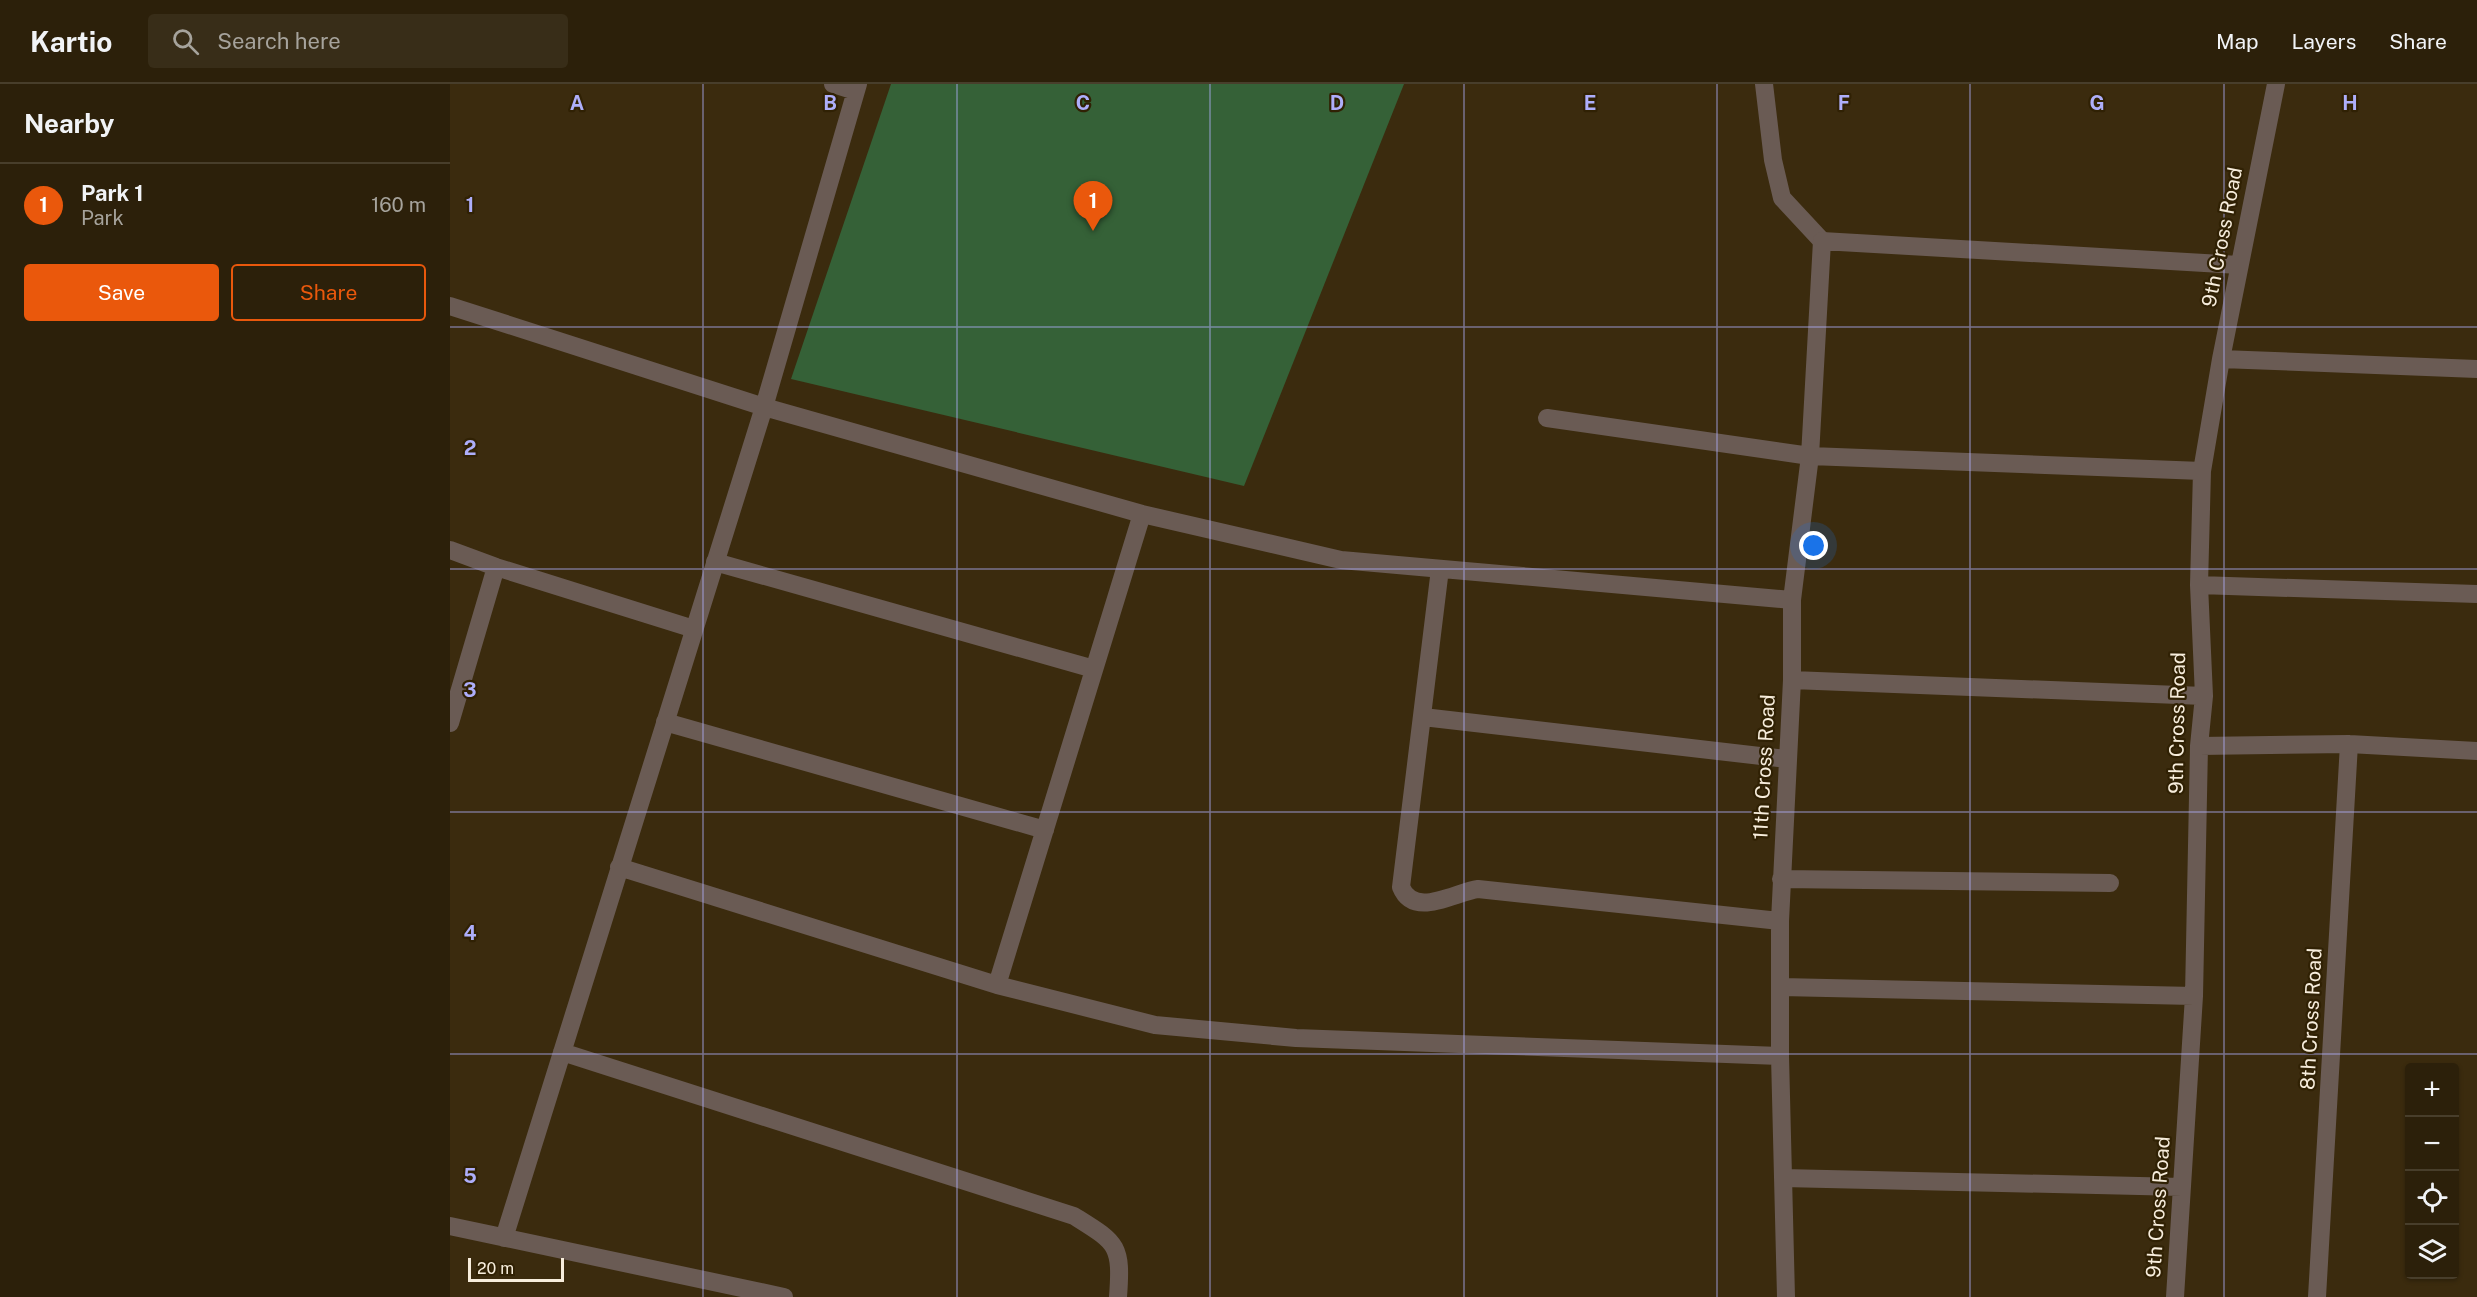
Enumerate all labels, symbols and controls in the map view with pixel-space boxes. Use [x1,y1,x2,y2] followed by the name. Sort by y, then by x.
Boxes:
[148,14,568,68] search box
[30,25,112,58] text: Kartio
[169,25,202,58] icon: search
[217,28,341,54] text: Search here
[2216,29,2259,54] text: Map
[2292,29,2356,54] text: Layers
[2389,29,2447,54] text: Share
[570,91,584,115] text: A
[823,91,837,115] text: B
[1076,91,1090,115] text: C
[1330,91,1344,115] text: D
[1584,91,1596,115] text: E
[1838,91,1850,115] text: F
[2089,91,2105,115] text: G
[2342,91,2358,115] text: H
[24,108,114,139] text: Nearby
[2197,165,2247,309] street label: 9th Cross Road
[81,180,144,206] text: Park 1
[1074,182,1112,231] pin: 1
[39,193,48,217] text: 1
[371,193,426,217] text: 160 m
[466,193,474,217] text: 1
[81,206,124,230] text: Park
[24,264,219,321] button: Save
[231,264,426,321] button: Share
[464,436,476,460] text: 2
[1799,531,1828,560] your location
[2164,652,2190,794] street label: 9th Cross Road
[463,678,477,702] text: 3
[1748,694,1780,840] street label: 11th Cross Road
[463,921,477,945] text: 4
[2295,947,2327,1091] street label: 8th Cross Road
[2405,1063,2459,1279] map controls
[2405,1063,2459,1117] button: +
[2405,1117,2459,1171] button: −
[2141,1135,2175,1279] street label: 9th Cross Road
[463,1164,477,1188] text: 5
[2405,1171,2459,1225] button: locate
[2405,1225,2459,1279] button: layers
[468,1255,564,1282] scale bar
[477,1259,514,1278] text: 20 m

